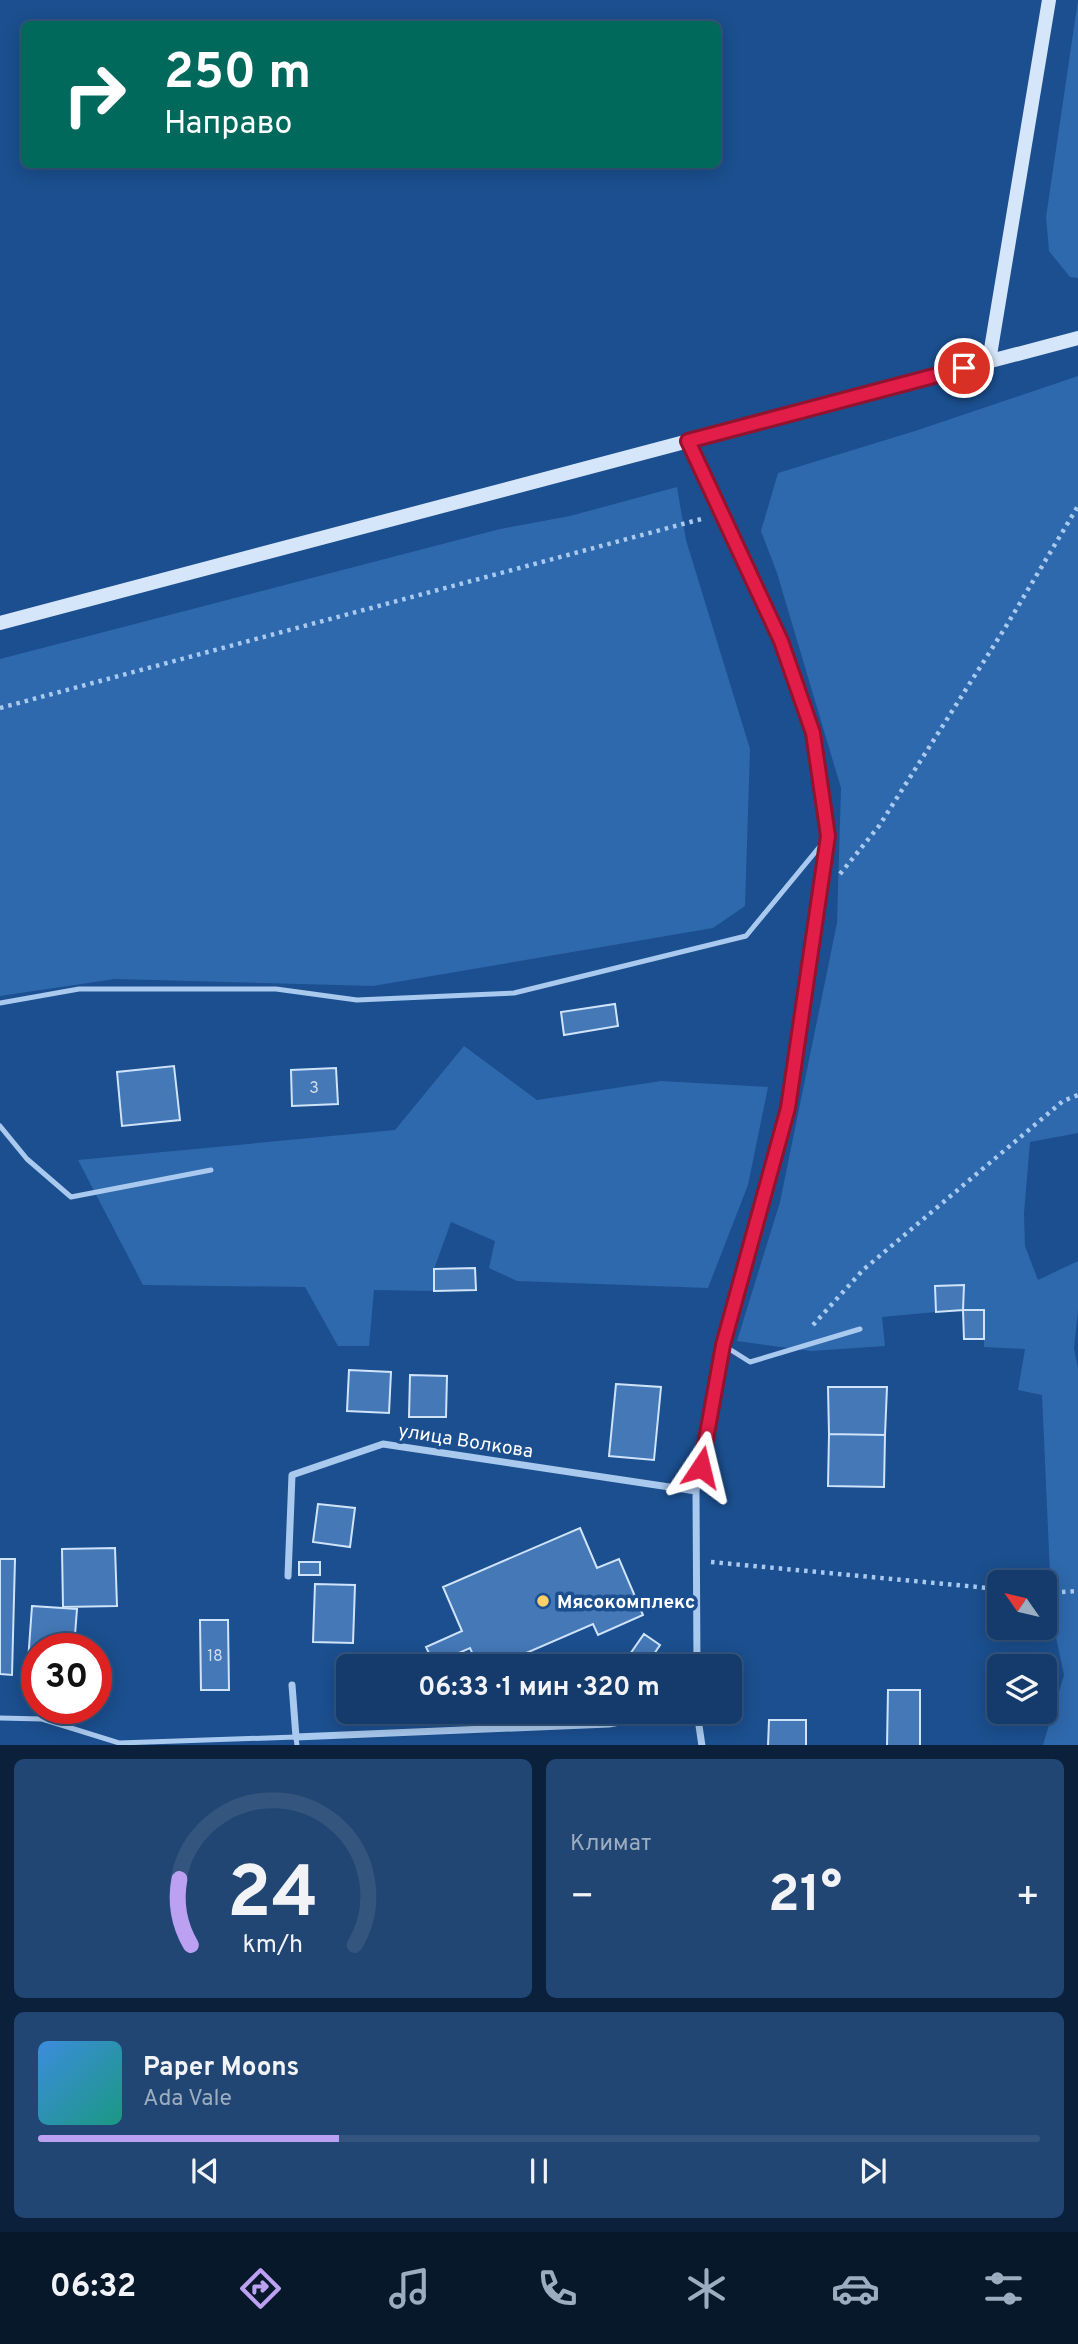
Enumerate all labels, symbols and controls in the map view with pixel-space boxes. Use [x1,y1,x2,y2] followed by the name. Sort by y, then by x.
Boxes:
[164,44,311,106] text: 250 m
[49,49,140,140] icon: right
[164,105,292,145] text: Направо
[934,338,994,398] pin
[945,349,983,387] icon: arrive
[309,1079,319,1099] house number: 3
[397,1419,535,1464] street label: улица Волкова
[664,1430,738,1504] position arrow
[987,1570,1057,1640] north arrow
[987,1570,1057,1724] map controls
[557,1591,695,1615] place label: Мясокомплекс
[535,1593,551,1609] marker: Мясокомплекс
[21,1633,112,1724] speed limit sign: 30
[207,1647,223,1667] house number: 18
[987,1654,1057,1724] button: layers
[418,1672,660,1705] text: 06:33 · 1 мин · 320 m
[570,1830,651,1859] text: Климат
[227,1851,319,1943] text: 24
[768,1864,842,1930] text: 21°
[570,1874,595,1923] text: −
[1015,1874,1040,1923] text: +
[243,1929,303,1961] text: km/h
[143,2052,299,2085] text: Paper Moons
[143,2085,232,2114] text: Ada Vale
[186,2152,224,2190] icon: previous
[520,2152,558,2190] icon: pause
[854,2152,892,2190] icon: next
[236,2264,285,2313] icon: directions
[385,2264,434,2313] icon: music
[533,2264,582,2313] icon: phone
[682,2264,731,2313] icon: climate
[831,2264,880,2313] icon: car
[979,2264,1028,2313] icon: filters
[50,2268,136,2308] text: 06:32

